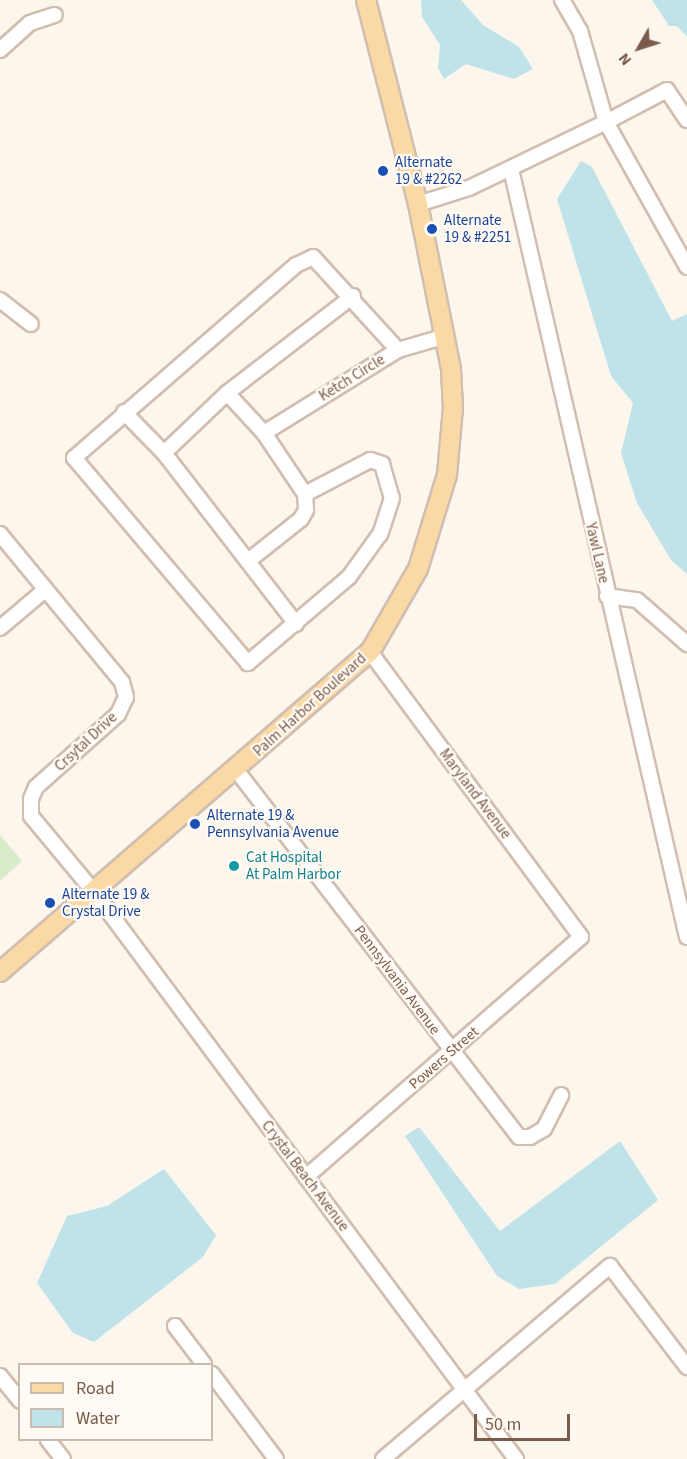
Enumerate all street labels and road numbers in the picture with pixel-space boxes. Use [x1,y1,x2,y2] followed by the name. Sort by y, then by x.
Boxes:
[316,351,388,405] street label: Ketch Circle
[581,521,613,585] street label: Yawl Lane
[250,649,370,761] street label: Palm Harbor Boulevard
[51,709,121,775] street label: Crsytal Drive
[435,745,515,843] street label: Maryland Avenue
[350,922,444,1038] street label: Pennsylvania Avenue
[405,1023,483,1093] street label: Powers Street
[257,1117,353,1235] street label: Crystal Beach Avenue

